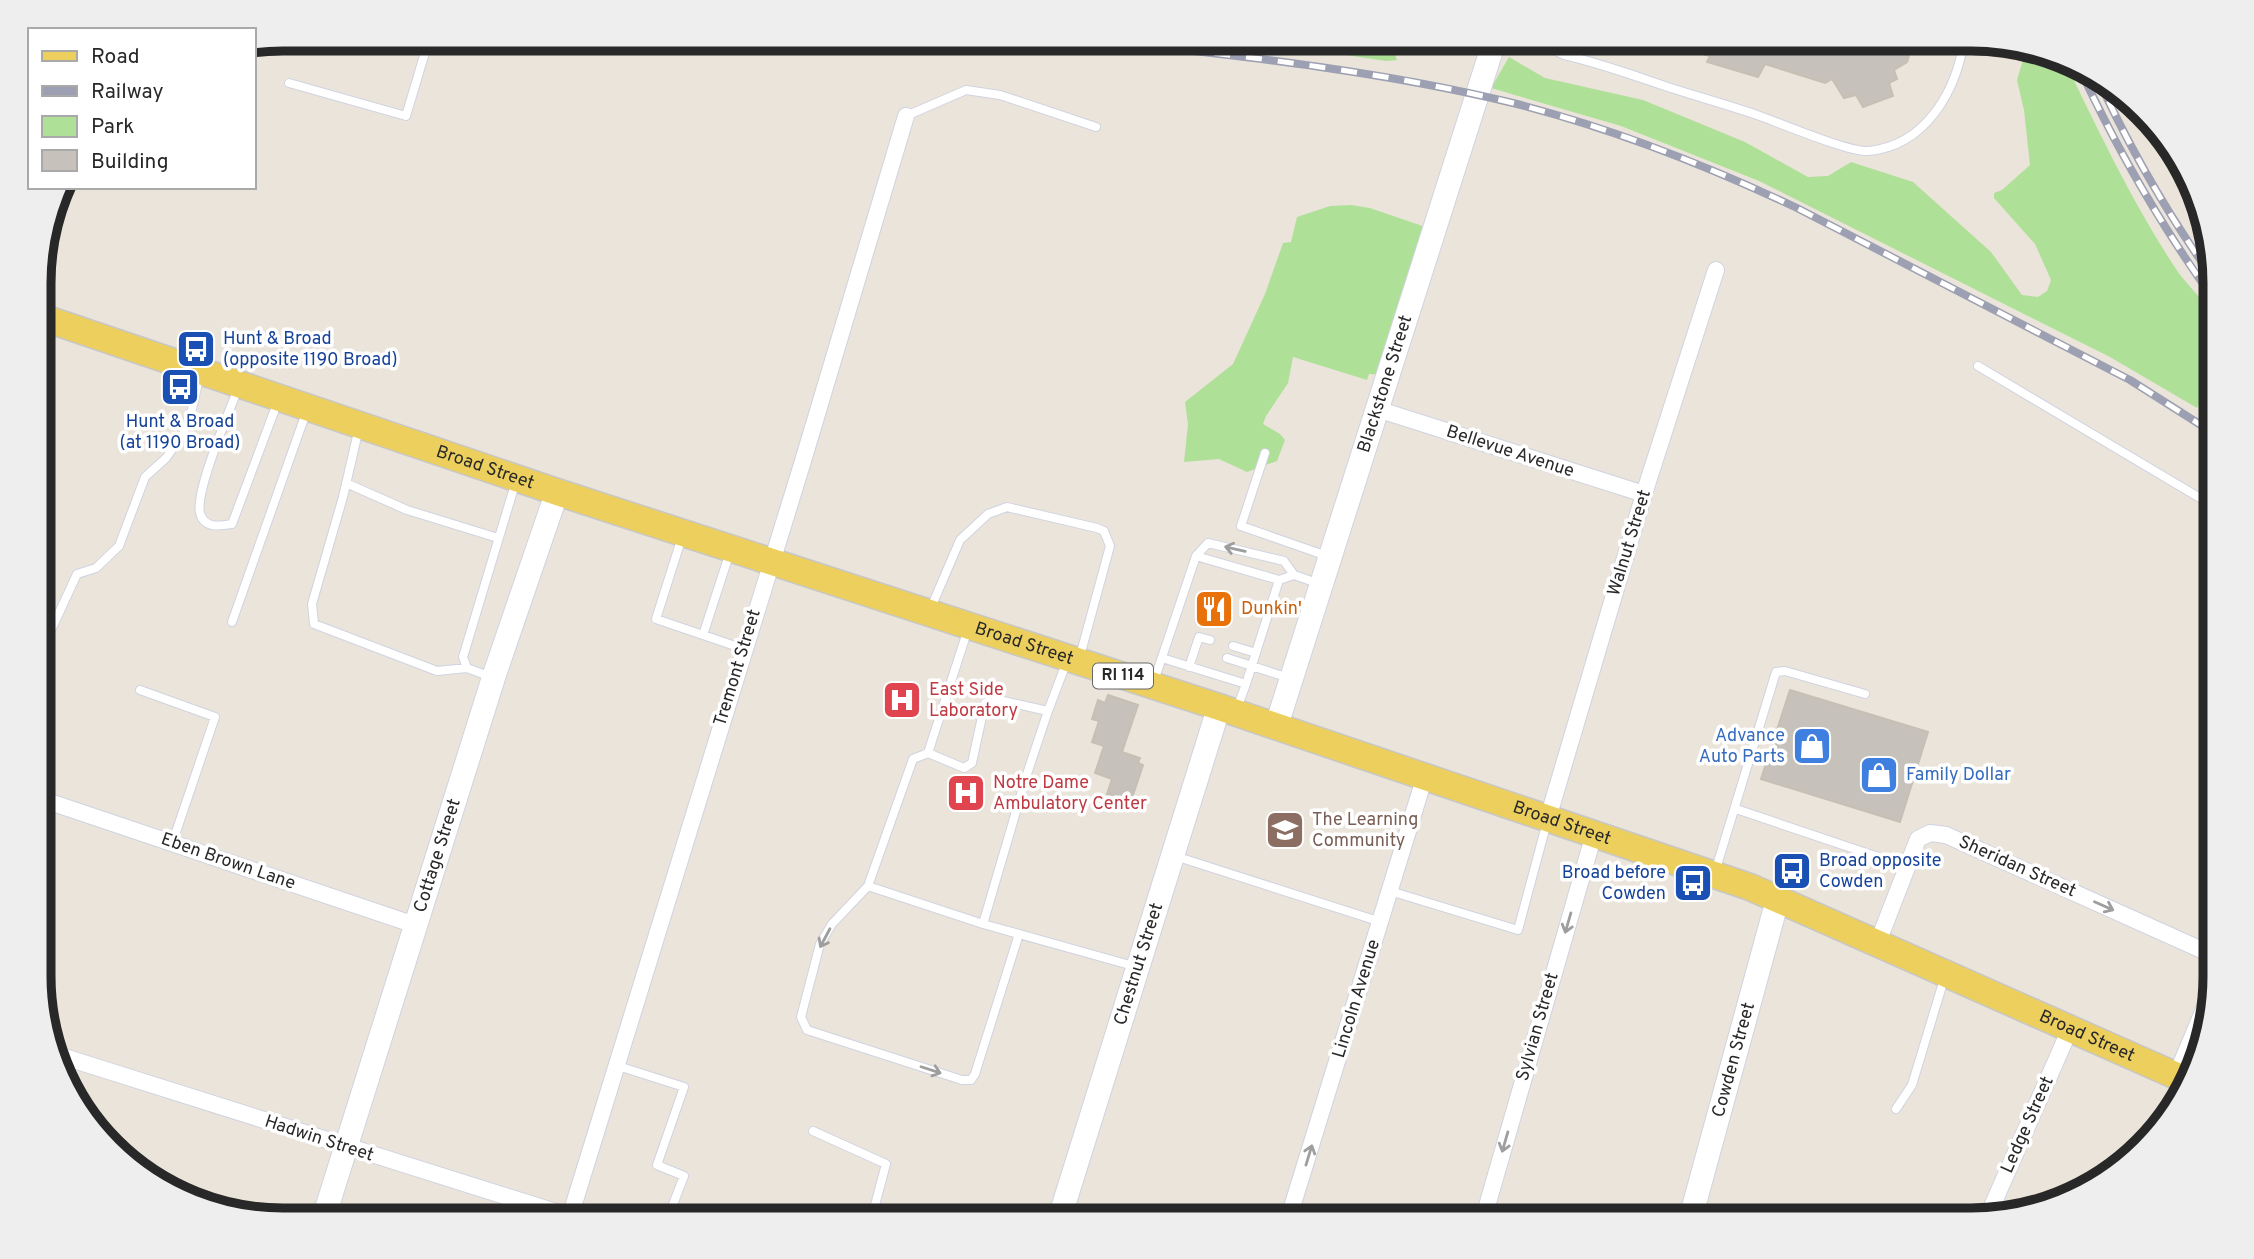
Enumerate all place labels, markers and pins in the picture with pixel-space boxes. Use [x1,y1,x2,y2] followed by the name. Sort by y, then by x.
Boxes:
[175,328,217,370] bus stop icon: Hunt & Broad (opposite 1190 Broad)
[223,328,398,372] place label: Hunt & Broad (opposite 1190 Broad)
[159,366,201,408] bus stop icon: Hunt & Broad (at 1190 Broad)
[120,411,240,455] place label: Hunt & Broad (at 1190 Broad)
[1193,588,1235,630] restaurant icon: Dunkin'
[1241,598,1302,621] place label: Dunkin'
[881,679,923,721] hospital icon: East Side Laboratory
[929,679,1018,723] place label: East Side Laboratory
[1699,725,1785,769] place label: Advance Auto Parts
[1791,725,1833,767] shop icon: Advance Auto Parts
[1858,754,1900,796] shop icon: Family Dollar
[1906,764,2011,787] place label: Family Dollar
[945,772,987,814] hospital icon: Notre Dame Ambulatory Center
[993,772,1147,816] place label: Notre Dame Ambulatory Center
[1264,809,1306,851] school or university icon: The Learning Community
[1312,809,1418,853] place label: The Learning Community
[1771,850,1813,892] bus stop icon: Broad opposite Cowden
[1819,850,1941,894] place label: Broad opposite Cowden
[1562,862,1666,906] place label: Broad before Cowden
[1672,862,1714,904] bus stop icon: Broad before Cowden

